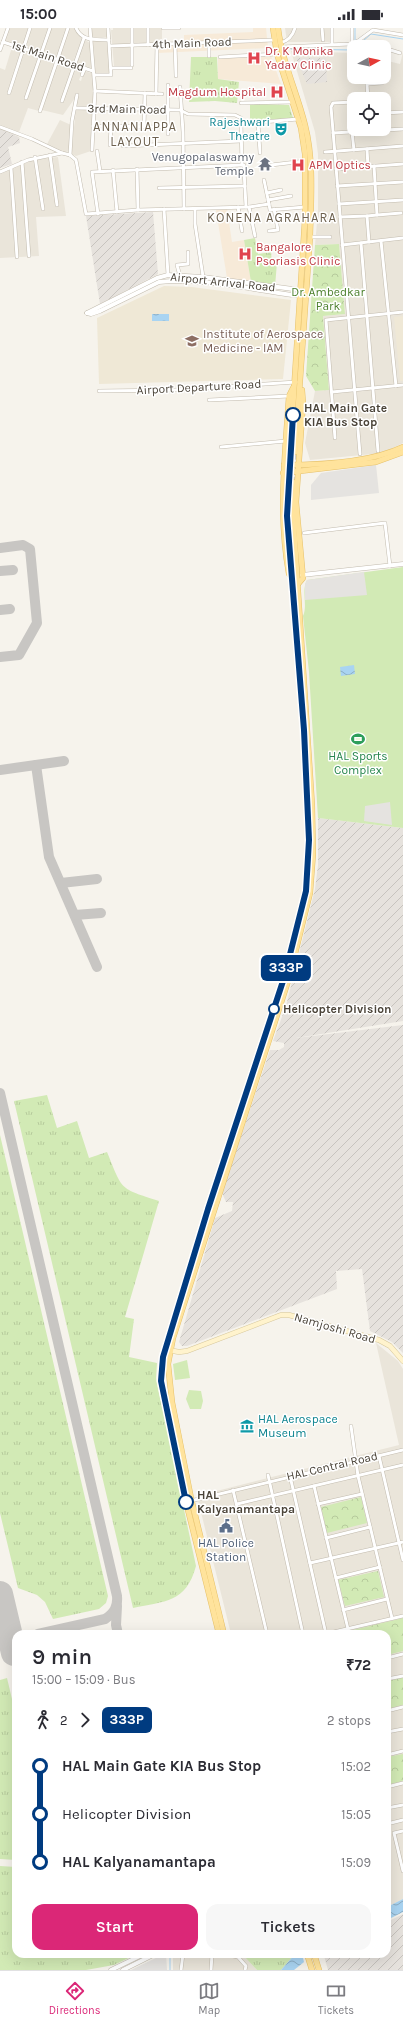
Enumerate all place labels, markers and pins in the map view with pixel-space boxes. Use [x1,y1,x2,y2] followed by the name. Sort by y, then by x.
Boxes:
[265,44,333,72] place label: Dr. K Monika Yadav Clinic
[246,50,262,66] hospital icon: Dr. K Monika Yadav Clinic
[269,84,285,100] hospital icon: Magdum Hospital
[168,85,266,99] place label: Magdum Hospital
[209,115,270,143] place label: Rajeshwari Theatre
[273,121,289,137] theatre icon: Rajeshwari Theatre
[152,150,254,178] place label: Venugopalaswamy Temple
[257,156,273,172] temple icon: Venugopalaswamy Temple
[290,157,306,173] hospital icon: APM Optics
[309,158,371,172] place label: APM Optics
[256,240,340,268] place label: Bangalore Psoriasis Clinic
[237,246,253,262] hospital icon: Bangalore Psoriasis Clinic
[203,327,323,355] place label: Institute of Aerospace Medicine - IAM
[184,333,200,349] school or university icon: Institute of Aerospace Medicine - IAM
[304,401,387,429] place label: HAL Main Gate KIA Bus Stop
[285,407,301,423] marker: HAL Main Gate KIA Bus Stop
[350,731,366,747] sports icon: HAL Sports Complex
[328,749,388,777] place label: HAL Sports Complex
[283,1002,392,1016] place label: Helicopter Division
[268,1003,280,1015] marker: Helicopter Division
[258,1412,338,1440] place label: HAL Aerospace Museum
[239,1418,255,1434] museum icon: HAL Aerospace Museum
[197,1488,295,1516] place label: HAL Kalyanamantapa
[178,1494,194,1510] marker: HAL Kalyanamantapa
[218,1518,234,1534] public building icon: HAL Police Station
[198,1536,254,1564] place label: HAL Police Station

